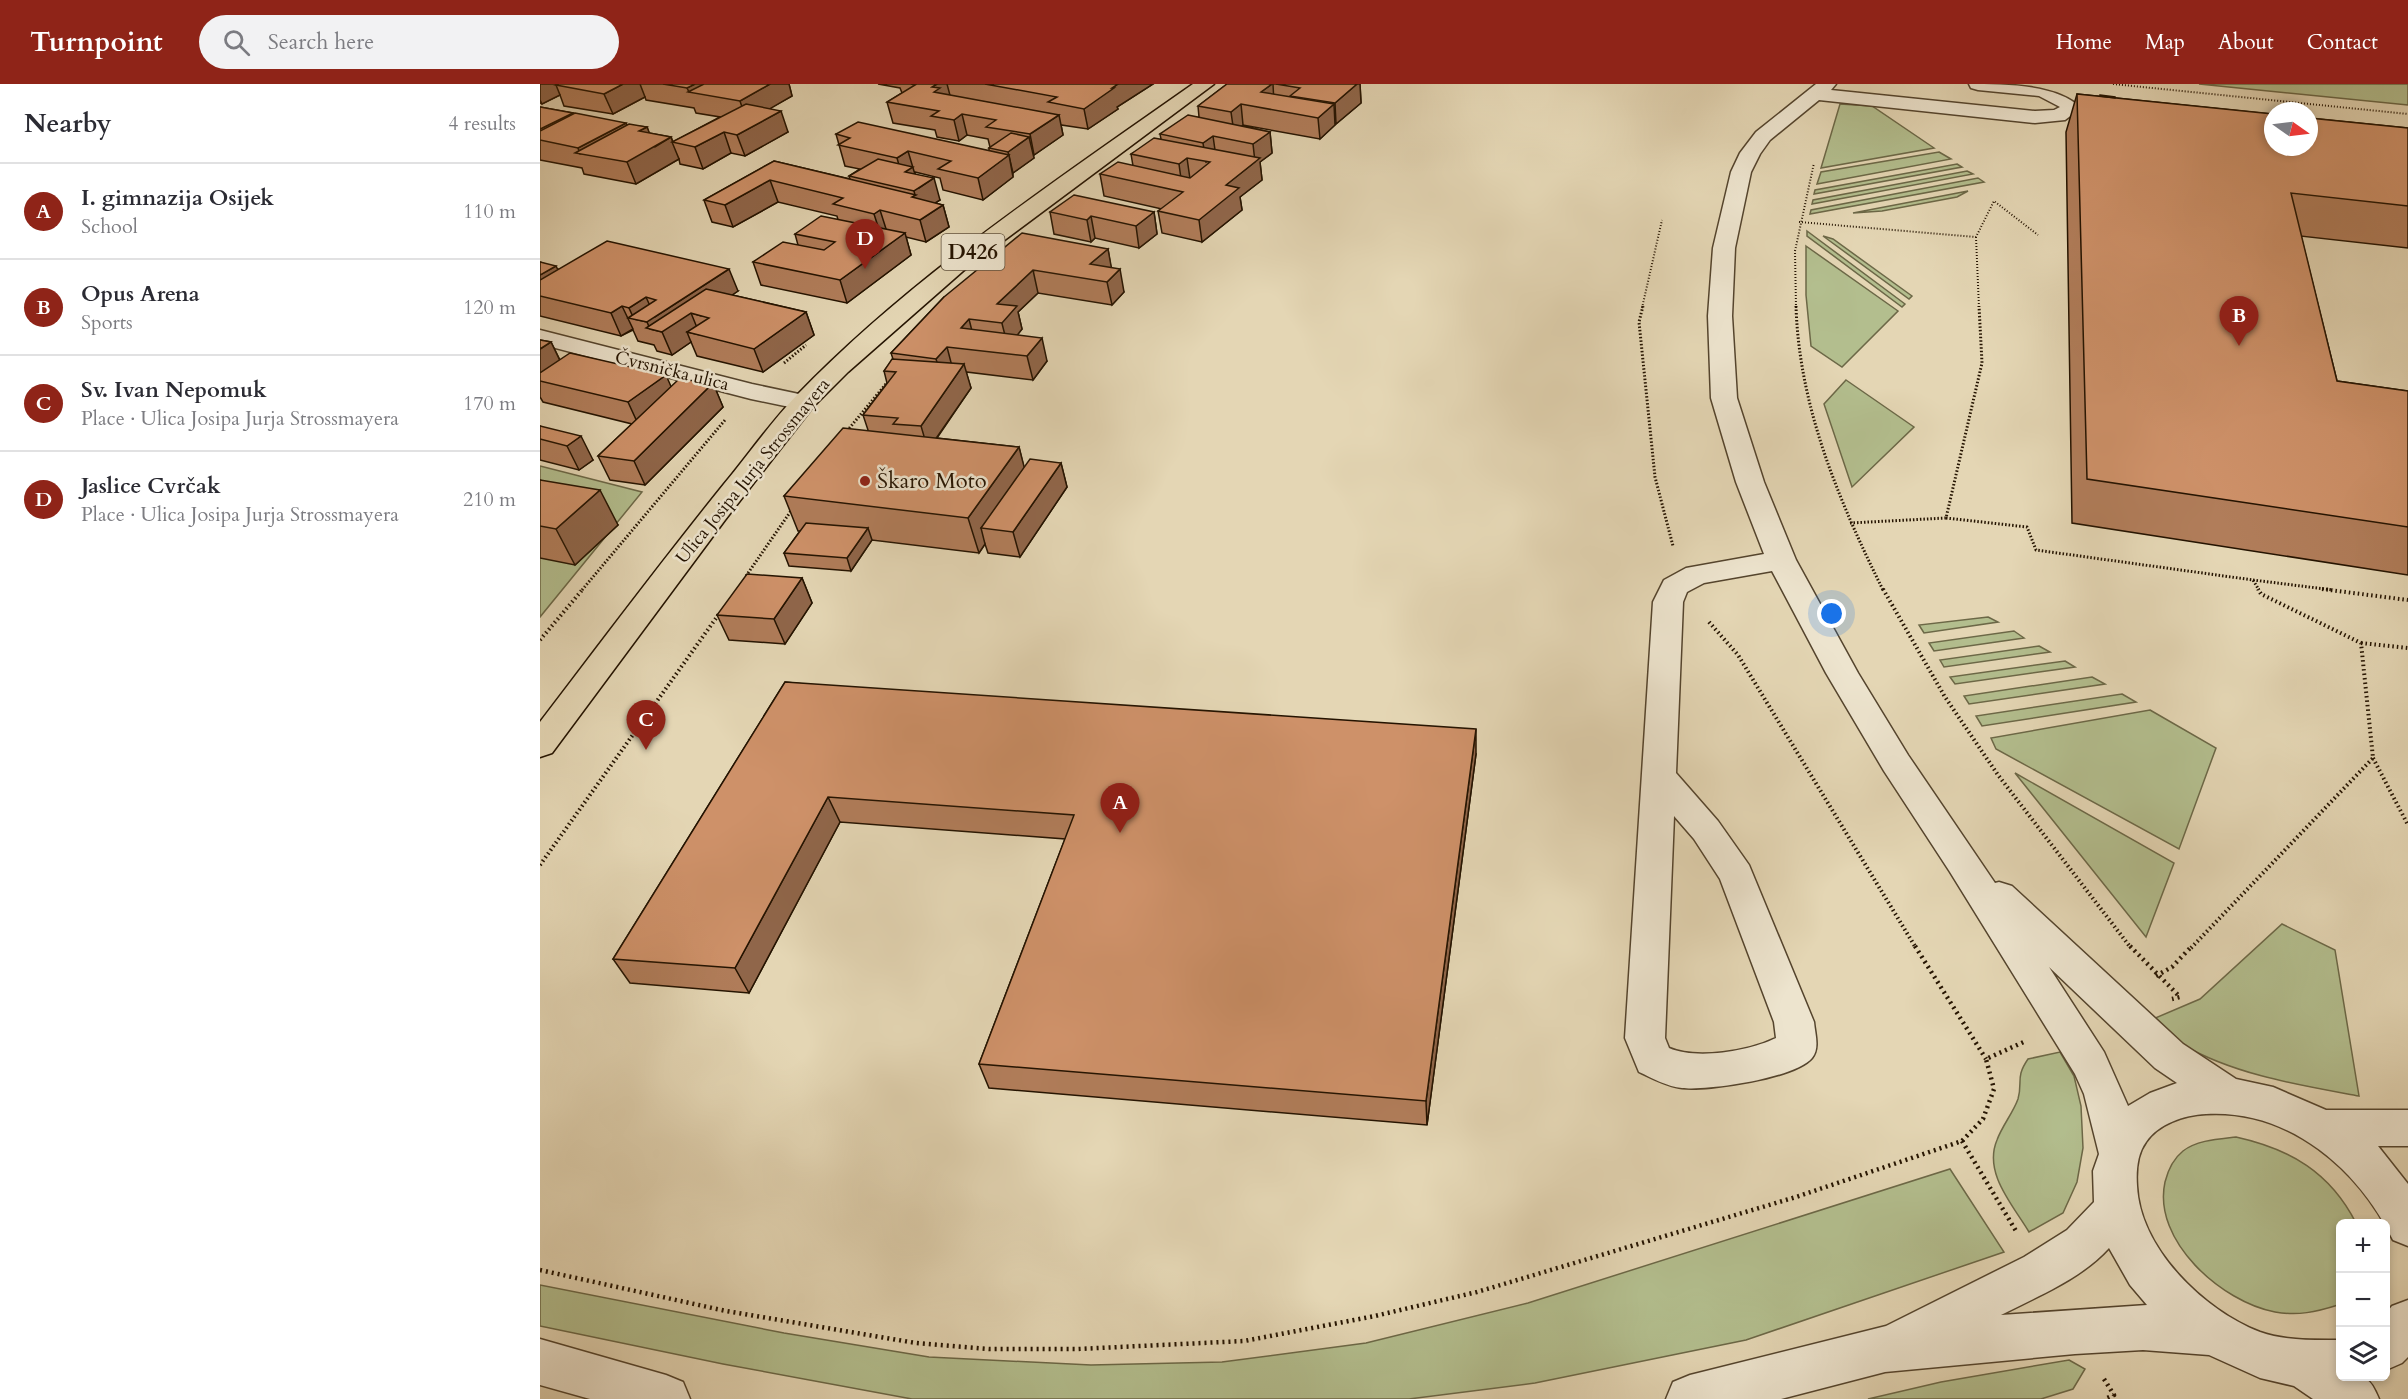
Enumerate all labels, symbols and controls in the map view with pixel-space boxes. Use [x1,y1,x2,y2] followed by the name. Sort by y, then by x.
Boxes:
[199,15,619,69] search box
[30,23,163,61] text: Turnpoint
[220,26,253,59] icon: search
[268,27,374,57] text: Search here
[2056,28,2112,57] text: Home
[2145,28,2185,57] text: Map
[2218,28,2274,57] text: About
[2307,28,2378,57] text: Contact
[2264,102,2318,156] north arrow
[24,106,112,141] text: Nearby
[448,110,516,137] text: 4 results
[81,183,274,213] text: I. gimnazija Osijek
[36,198,51,225] text: A
[463,198,516,225] text: 110 m
[81,213,138,240] text: School
[846,220,884,269] pin: D
[942,234,1004,270] road number: D426
[81,279,200,309] text: Opus Arena
[36,294,51,321] text: B
[463,294,516,321] text: 120 m
[2220,296,2258,346] pin: B
[81,309,133,336] text: Sports
[612,345,732,397] street label: Čvrsnička ulica
[670,373,836,569] street label: Ulica Josipa Jurja Strossmayera
[81,375,267,405] text: Sv. Ivan Nepomuk
[36,390,51,417] text: C
[463,390,516,417] text: 170 m
[81,405,399,432] text: Place · Ulica Josipa Jurja Strossmayera
[877,466,987,496] place label: Škaro Moto
[81,471,221,501] text: Jaslice Cvrčak
[858,474,872,488] marker: Škaro Moto
[35,486,52,513] text: D
[463,486,516,513] text: 210 m
[81,501,399,528] text: Place · Ulica Josipa Jurja Strossmayera
[1817,599,1846,628] your location
[626,700,666,750] pin: C
[1100,784,1140,833] pin: A
[2336,1219,2390,1381] map controls
[2336,1219,2390,1273] button: +
[2336,1273,2390,1327] button: −
[2336,1327,2390,1381] button: layers

